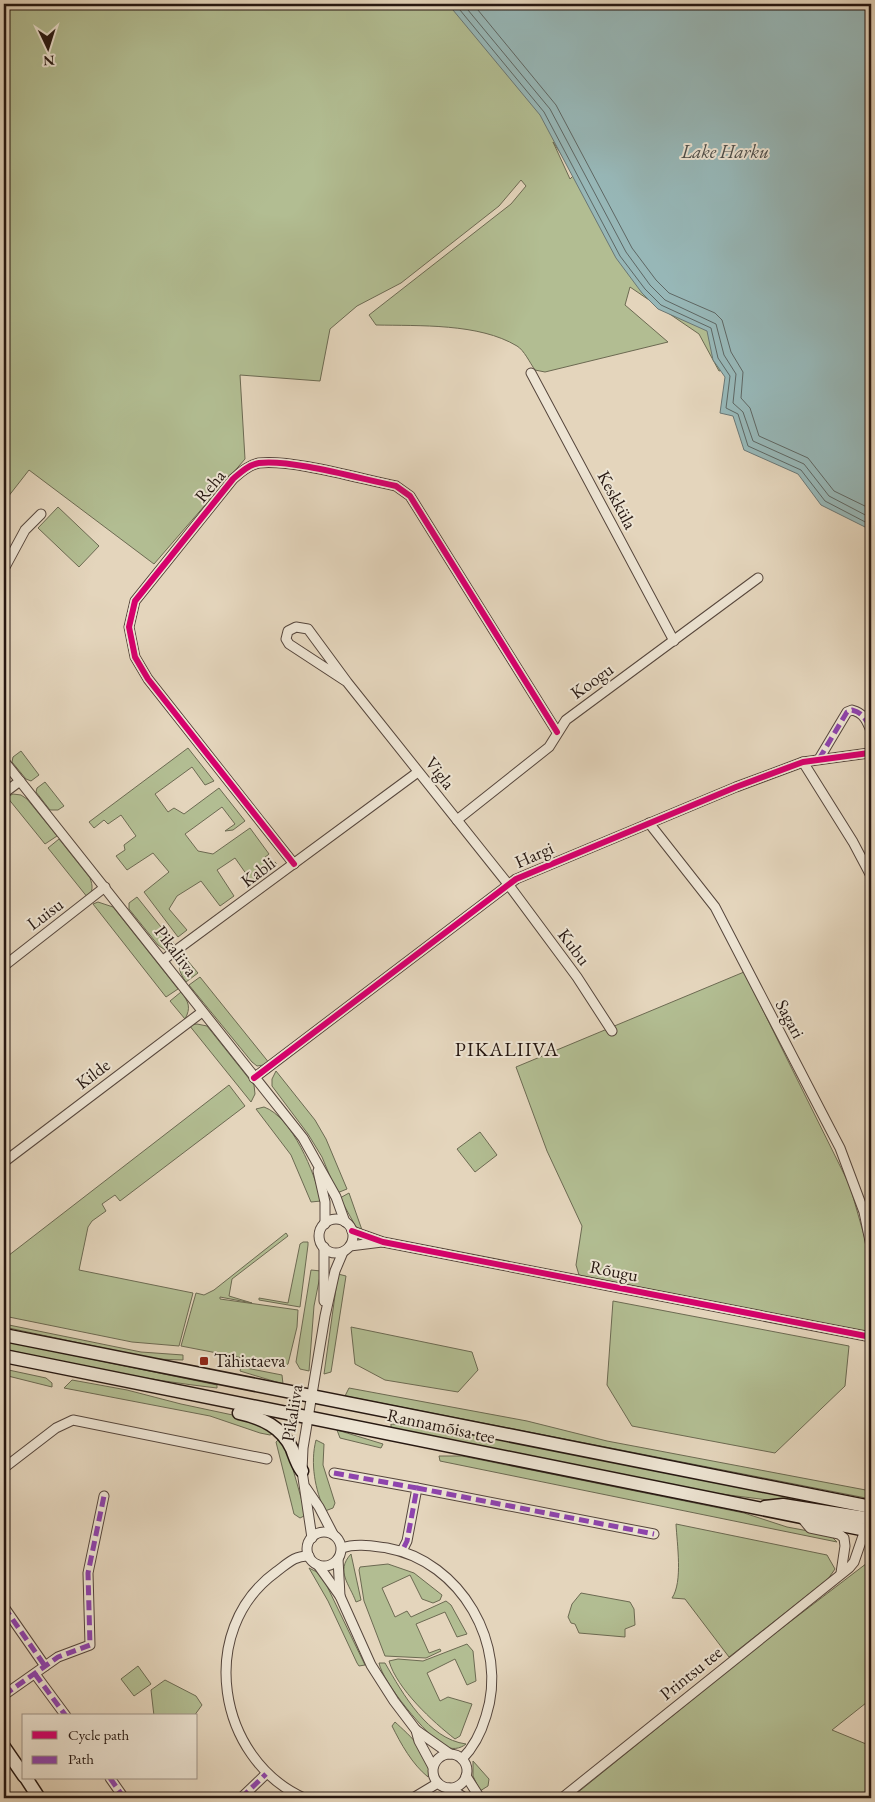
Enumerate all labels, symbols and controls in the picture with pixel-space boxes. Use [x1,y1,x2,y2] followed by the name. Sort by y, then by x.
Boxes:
[22,22,72,72] north arrow
[42,52,55,70] text: N
[680,139,769,164] water label: Lake Harku
[189,464,231,507] street label: Reha
[593,467,643,534] street label: Keskküla
[566,657,618,704] street label: Koogu
[420,752,461,794] street label: Vigla
[511,836,557,873] street label: Hargi
[236,851,280,892] street label: Kabli
[22,892,68,935] street label: Luisu
[150,921,204,981] street label: Pikaliiva
[553,924,596,970] street label: Kubu
[771,995,810,1043] street label: Sagari
[455,1036,559,1062] district label: PIKALIIVA
[71,1053,114,1094] street label: Kilde
[588,1255,641,1287] street label: Rõugu
[214,1349,286,1372] place label: Tähistaeva
[198,1355,210,1367] marker: Tähistaeva
[276,1382,308,1443] street label: Pikaliiva
[385,1403,497,1448] street label: Rannamõisa tee
[655,1640,727,1705] street label: Printsu tee
[22,1714,198,1780] legend
[68,1725,130,1744] text: Cycle path
[68,1749,94,1768] text: Path

